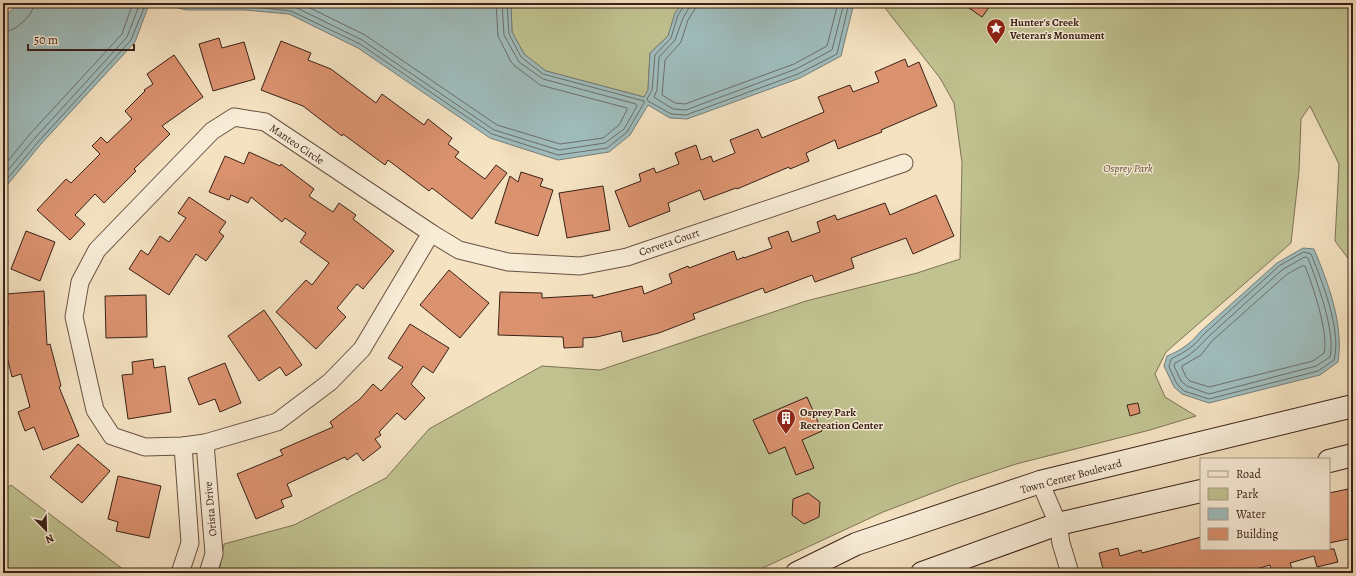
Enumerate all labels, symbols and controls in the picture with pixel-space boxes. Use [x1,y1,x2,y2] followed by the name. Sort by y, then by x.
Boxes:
[1009,15,1105,43] place label: Hunter's Creek Veteran's Monument
[985,17,1007,45] place icon: Hunter's Creek Veteran's Monument
[28,26,134,52] scale bar
[34,32,58,48] text: 50 m
[267,121,327,168] street label: Manteo Circle
[1103,161,1153,176] park label: Osprey Park
[637,225,702,260] street label: Corveta Court
[800,405,884,433] place label: Osprey Park Recreation Center
[775,407,797,435] building icon: Osprey Park Recreation Center
[1019,456,1124,497] street label: Town Center Boulevard
[1200,458,1330,550] legend
[1236,466,1262,482] text: Road
[201,481,220,537] street label: Orista Drive
[1236,486,1259,502] text: Park
[1235,506,1266,522] text: Water
[26,510,66,550] north arrow
[1236,526,1278,542] text: Building
[43,530,56,547] text: N

